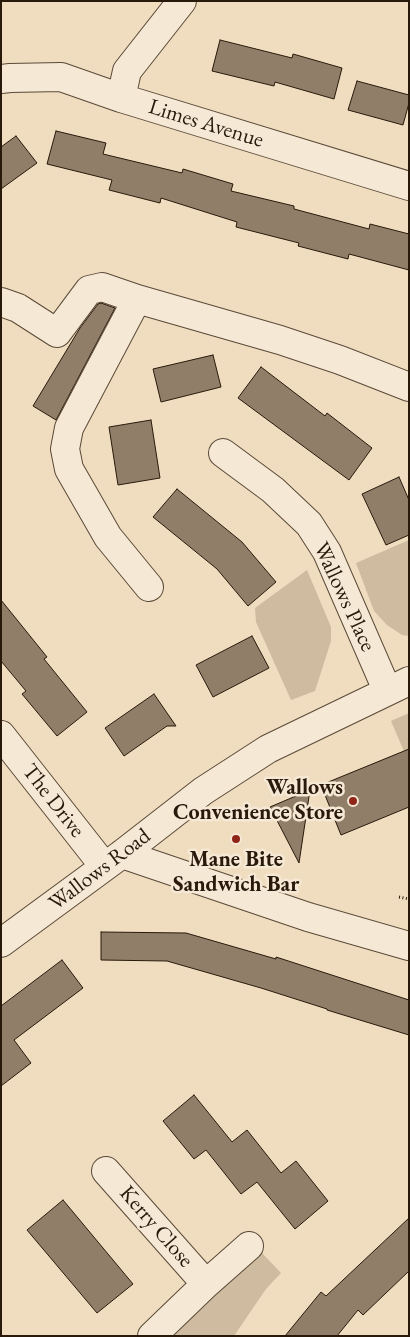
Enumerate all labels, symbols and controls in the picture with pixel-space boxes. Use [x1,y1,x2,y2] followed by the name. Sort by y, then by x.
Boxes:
[145,94,267,154] street label: Limes Avenue
[307,538,381,656] street label: Wallows Place
[16,759,90,843] street label: The Drive
[173,775,343,826] place label: Wallows Convenience Store
[347,795,359,807] marker: Wallows Convenience Store
[44,823,156,917] street label: Wallows Road
[230,833,242,845] marker: Mane Bite Sandwich Bar
[173,847,299,898] place label: Mane Bite Sandwich Bar
[113,1181,199,1273] street label: Kerry Close

